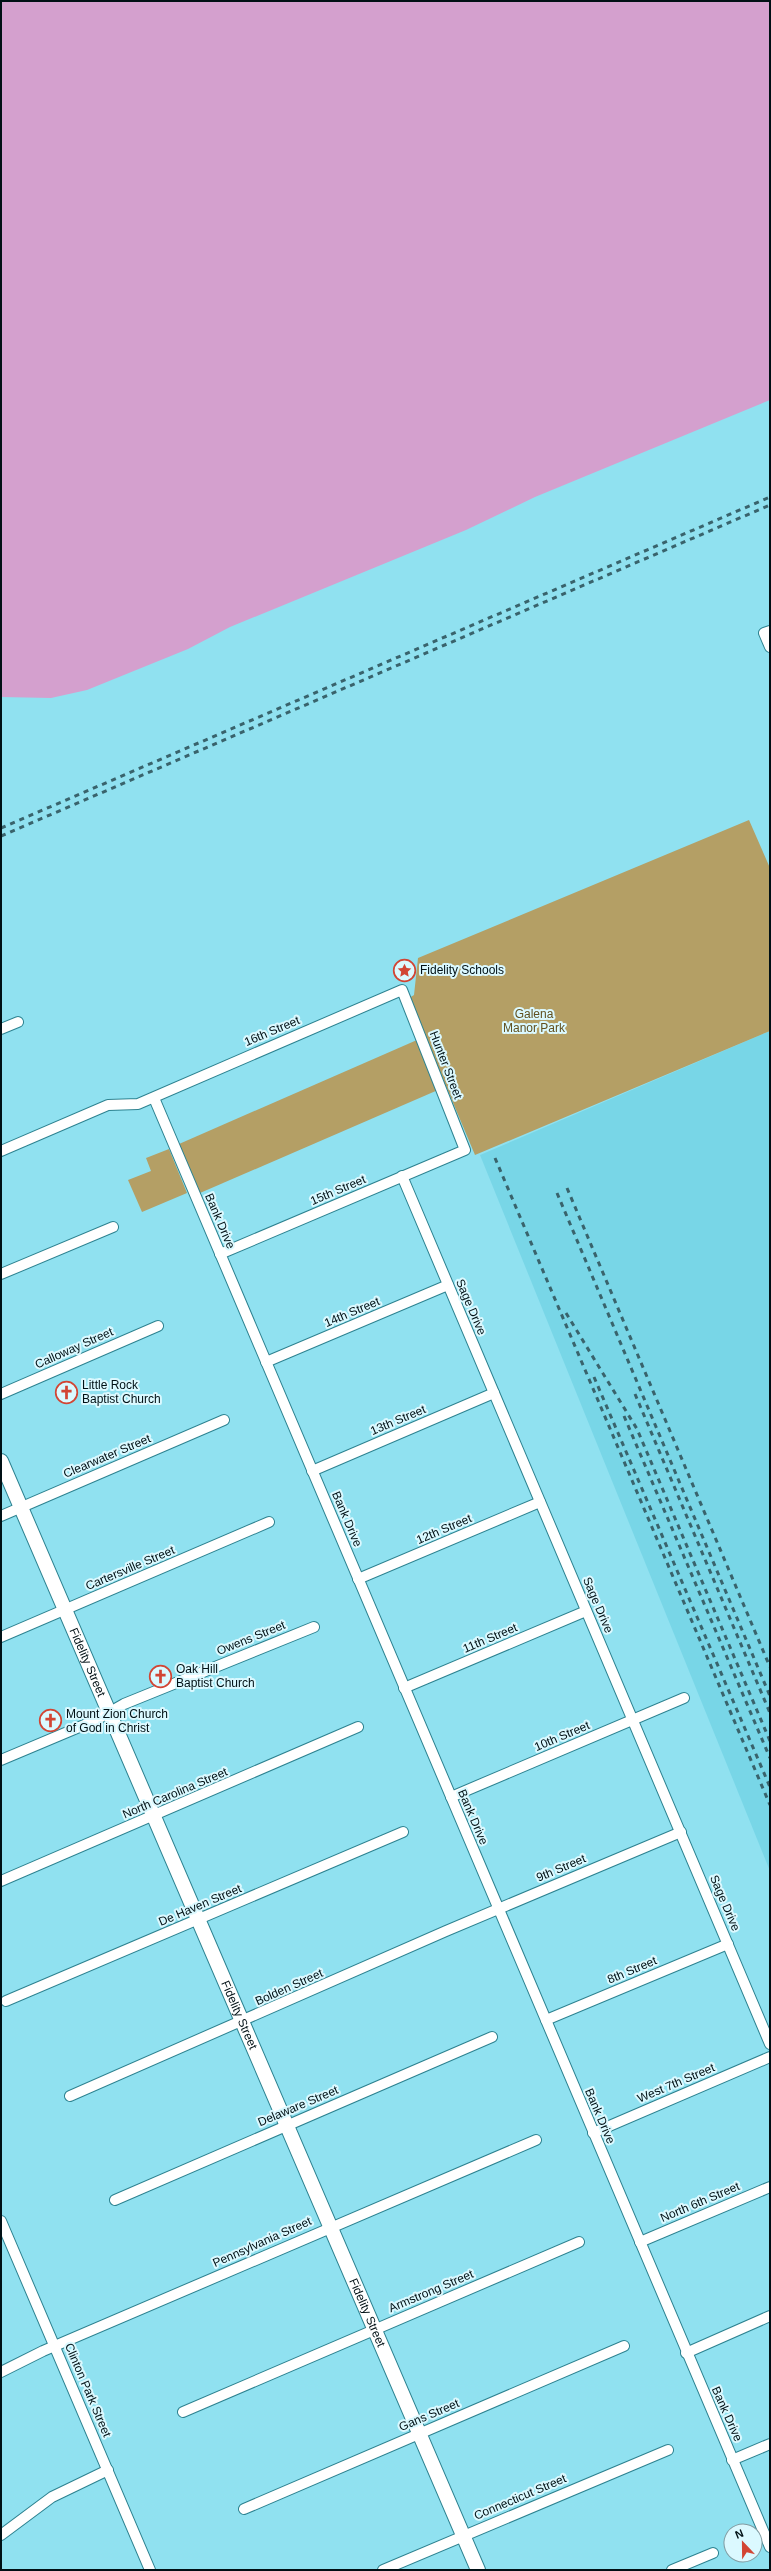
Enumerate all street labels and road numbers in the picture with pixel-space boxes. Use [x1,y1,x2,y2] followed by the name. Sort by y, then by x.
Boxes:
[242,1013,302,1049] street label: 16th Street
[427,1029,466,1101] street label: Hunter Street
[308,1172,368,1208] street label: 15th Street
[202,1191,238,1251] street label: Bank Drive
[453,1277,489,1337] street label: Sage Drive
[322,1294,382,1330] street label: 14th Street
[33,1324,116,1371] street label: Calloway Street
[368,1402,428,1438] street label: 13th Street
[61,1431,153,1481] street label: Clearwater Street
[329,1489,365,1549] street label: Bank Drive
[414,1511,474,1547] street label: 12th Street
[83,1543,177,1593] street label: Cartersville Street
[580,1575,616,1635] street label: Sage Drive
[215,1618,288,1658] street label: Owens Street
[461,1620,520,1656] street label: 11th Street
[67,1626,109,1699] street label: Fidelity Street
[532,1718,592,1754] street label: 10th Street
[120,1764,230,1821] street label: North Carolina Street
[455,1787,491,1847] street label: Bank Drive
[534,1851,588,1885] street label: 9th Street
[707,1873,743,1933] street label: Sage Drive
[156,1881,244,1929] street label: De Haven Street
[605,1953,659,1987] street label: 8th Street
[253,1966,326,2008] street label: Bolden Street
[218,1978,260,2052] street label: Fidelity Street
[635,2060,717,2106] street label: West 7th Street
[256,2082,341,2129] street label: Delaware Street
[582,2086,618,2146] street label: Bank Drive
[658,2179,742,2225] street label: North 6th Street
[210,2214,314,2270] street label: Pennsylvania Street
[387,2267,476,2315] street label: Armstrong Street
[346,2276,388,2350] street label: Fidelity Street
[62,2341,114,2440] street label: Clinton Park Street
[709,2384,745,2444] street label: Bank Drive
[397,2396,462,2434] street label: Gans Street
[472,2471,569,2523] street label: Connecticut Street

